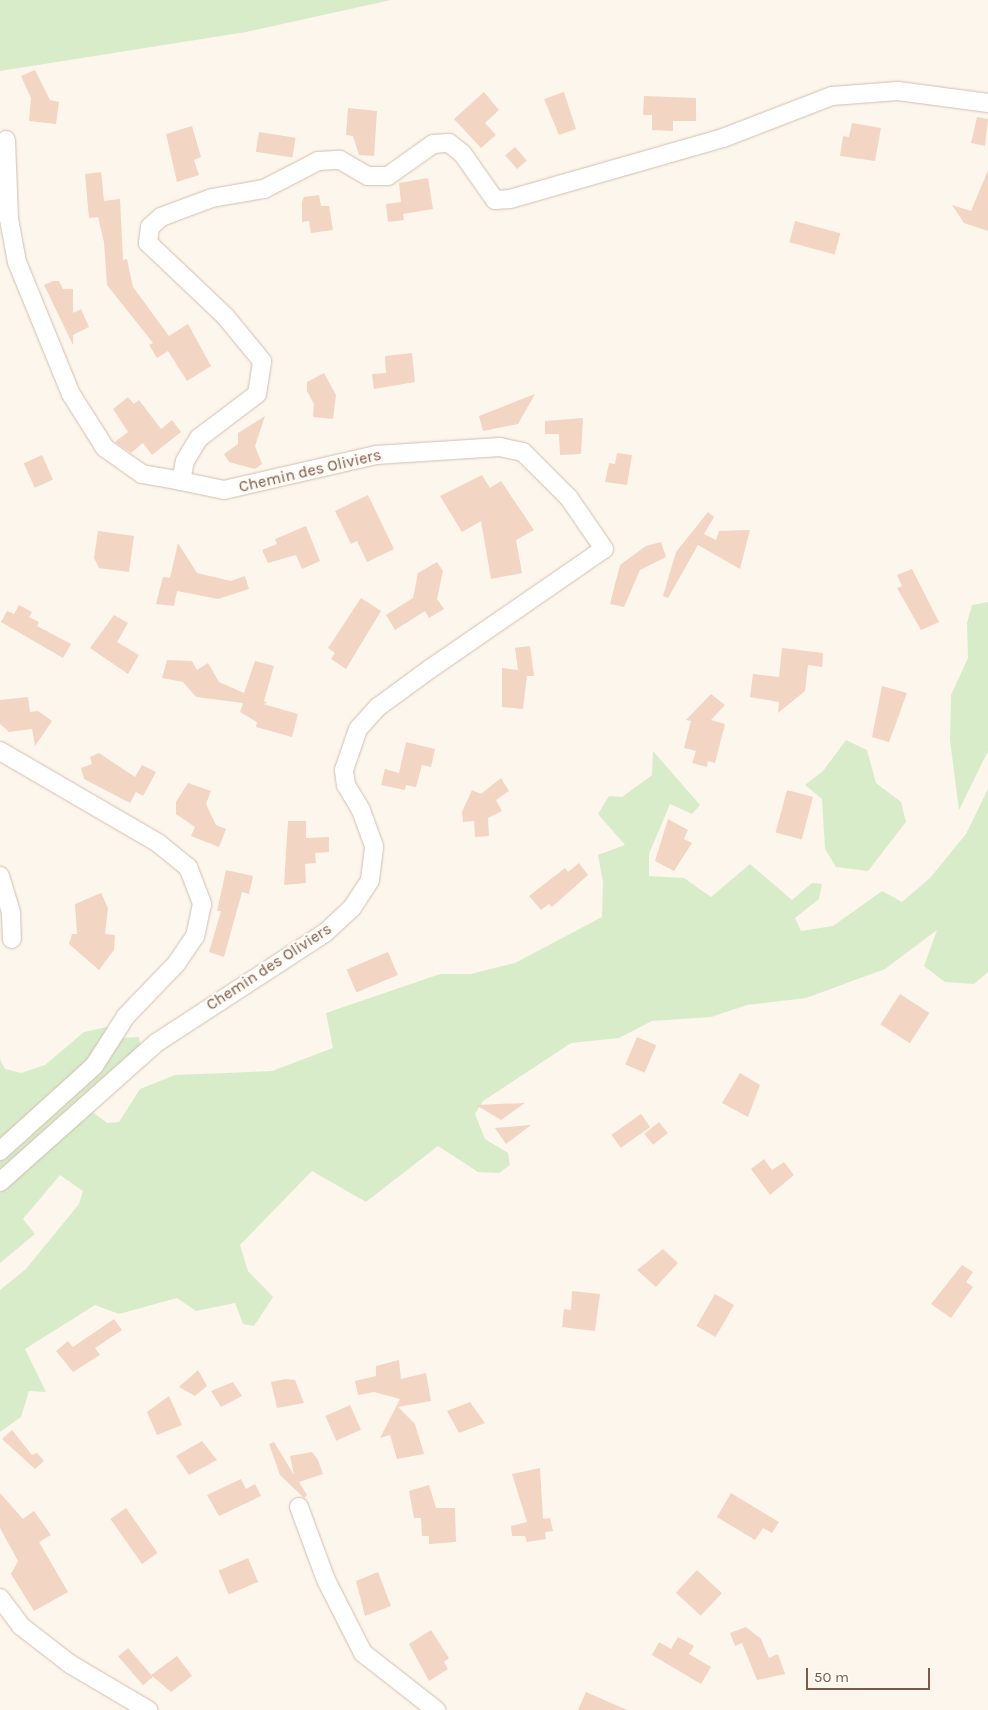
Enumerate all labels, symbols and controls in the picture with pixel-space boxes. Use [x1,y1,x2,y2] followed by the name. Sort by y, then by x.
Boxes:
[237,445,383,497] street label: Chemin des Oliviers
[203,919,335,1015] street label: Chemin des Oliviers
[808,1658,932,1690] scale bar
[814,1668,849,1686] text: 50 m

